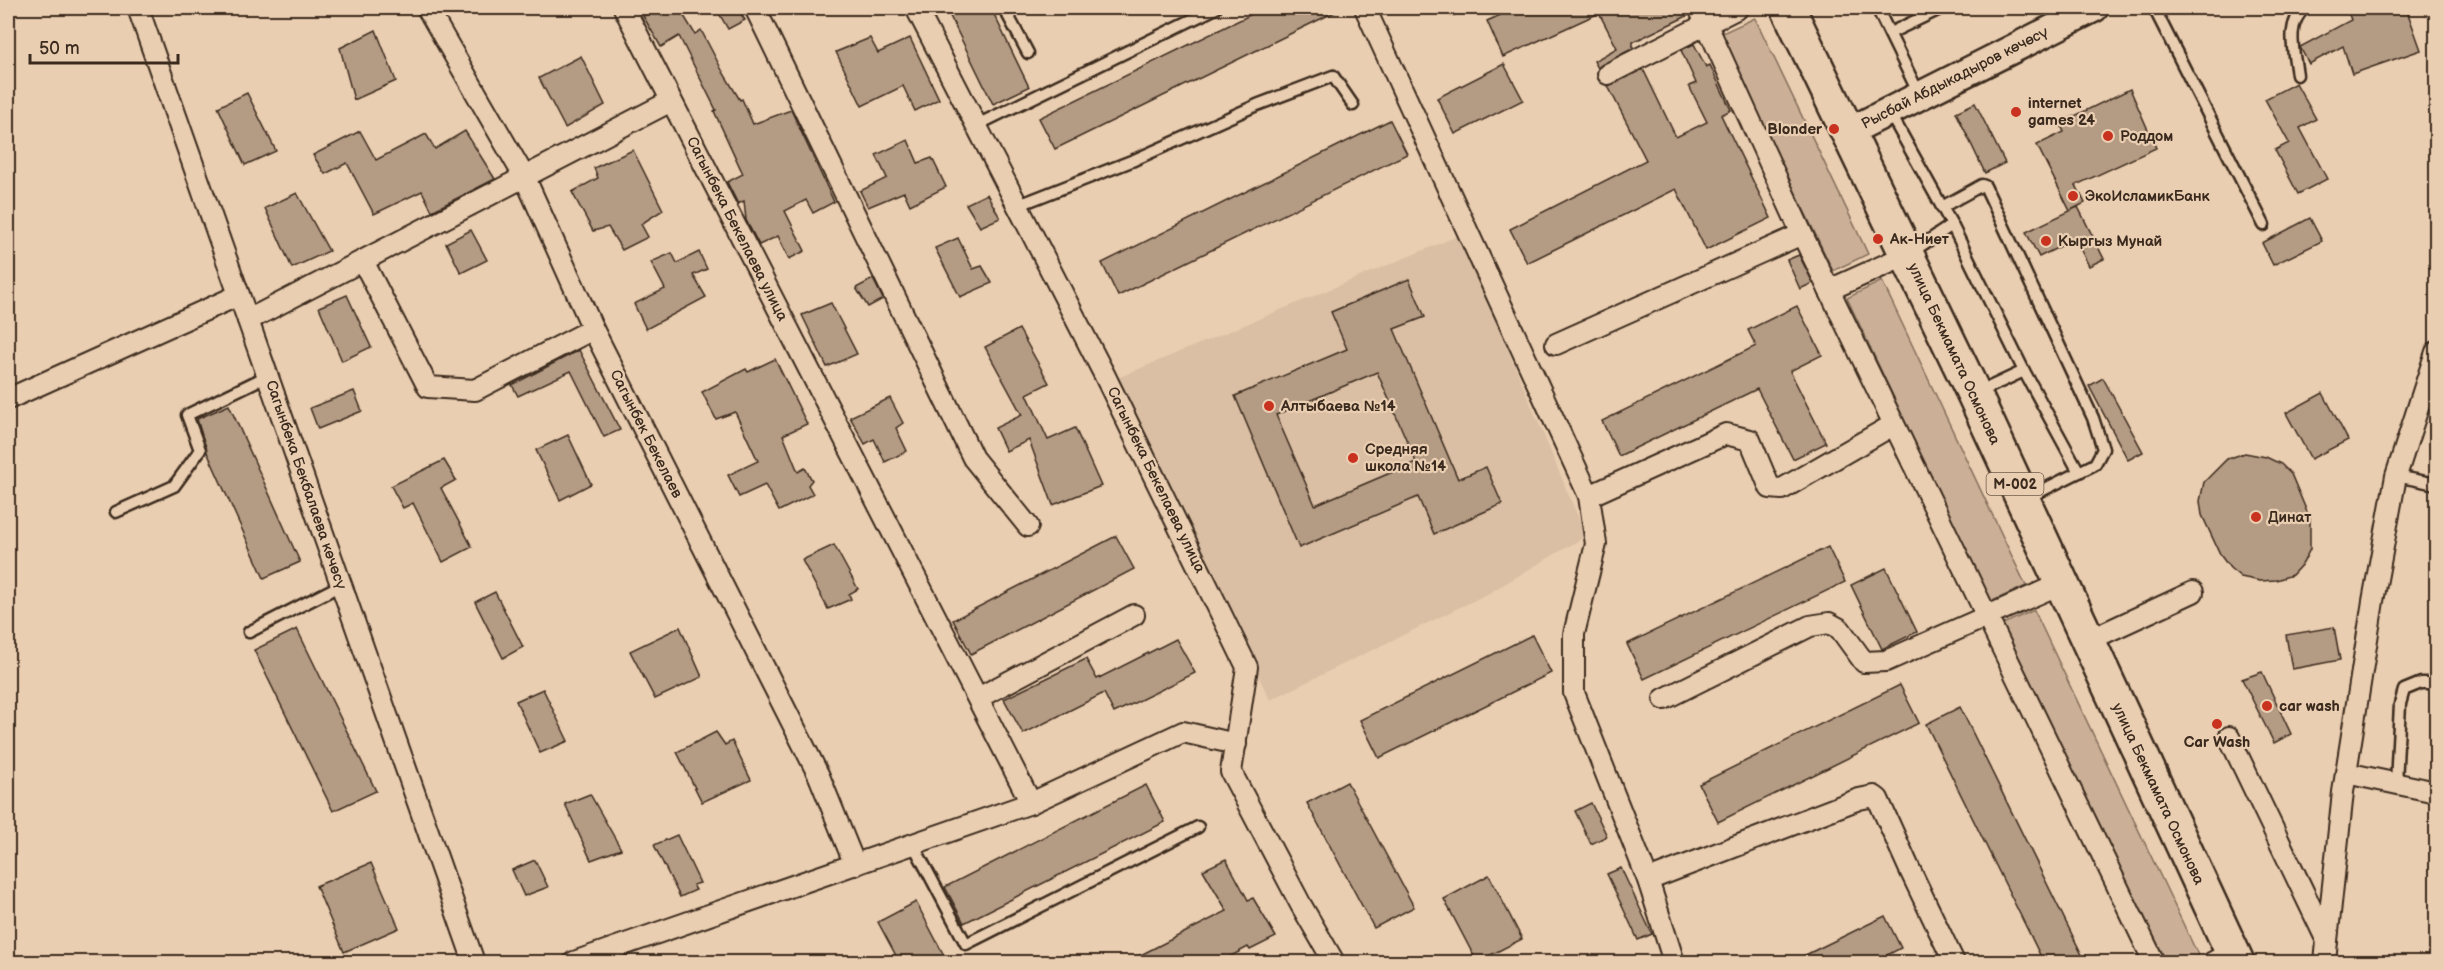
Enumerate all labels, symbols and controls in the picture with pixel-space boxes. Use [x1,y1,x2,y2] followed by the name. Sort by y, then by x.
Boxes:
[1858,22,2052,134] street label: Рысбай Абдыкадыров көчөсү
[30,27,178,65] scale bar
[39,38,80,59] text: 50 m
[2028,94,2095,130] place label: internet games 24
[2009,105,2023,119] marker: internet games 24
[1767,120,1823,139] place label: Blonder
[1827,122,1841,136] marker: Blonder
[2120,127,2173,146] place label: Роддом
[2101,129,2115,143] marker: Роддом
[682,134,792,325] street label: Сагынбека Бекелаева улица
[2085,187,2211,206] place label: ЭкоИсламикБанк
[2066,189,2080,203] marker: ЭкоИсламикБанк
[1889,230,1950,249] place label: Ак-Ниет
[1871,232,1885,246] marker: Ак-Ниет
[2058,232,2162,251] place label: Кыргыз Мунай
[2039,234,2053,248] marker: Кыргыз Мунай
[1903,260,2005,448] street label: улица Бекмамата Осмонова
[605,367,687,501] street label: Сагынбек Бекелаев
[261,378,351,592] street label: Сагынбека Бекбалаева көчөсү
[1103,384,1209,576] street label: Сагынбека Бекелаева улица
[1280,397,1396,416] place label: Алтыбаева №14
[1262,399,1276,413] marker: Алтыбаева №14
[1365,440,1446,476] place label: Средняя школа №14
[1346,451,1360,465] marker: Средняя школа №14
[1986,473,2044,495] road number: M-002
[2268,508,2312,527] place label: Динат
[2249,510,2263,524] marker: Динат
[2279,697,2340,716] place label: car wash
[2260,699,2274,713] marker: car wash
[2107,700,2209,888] street label: улица Бекмамата Осмонова
[2210,717,2224,731] marker: Car Wash
[2184,733,2250,752] place label: Car Wash

